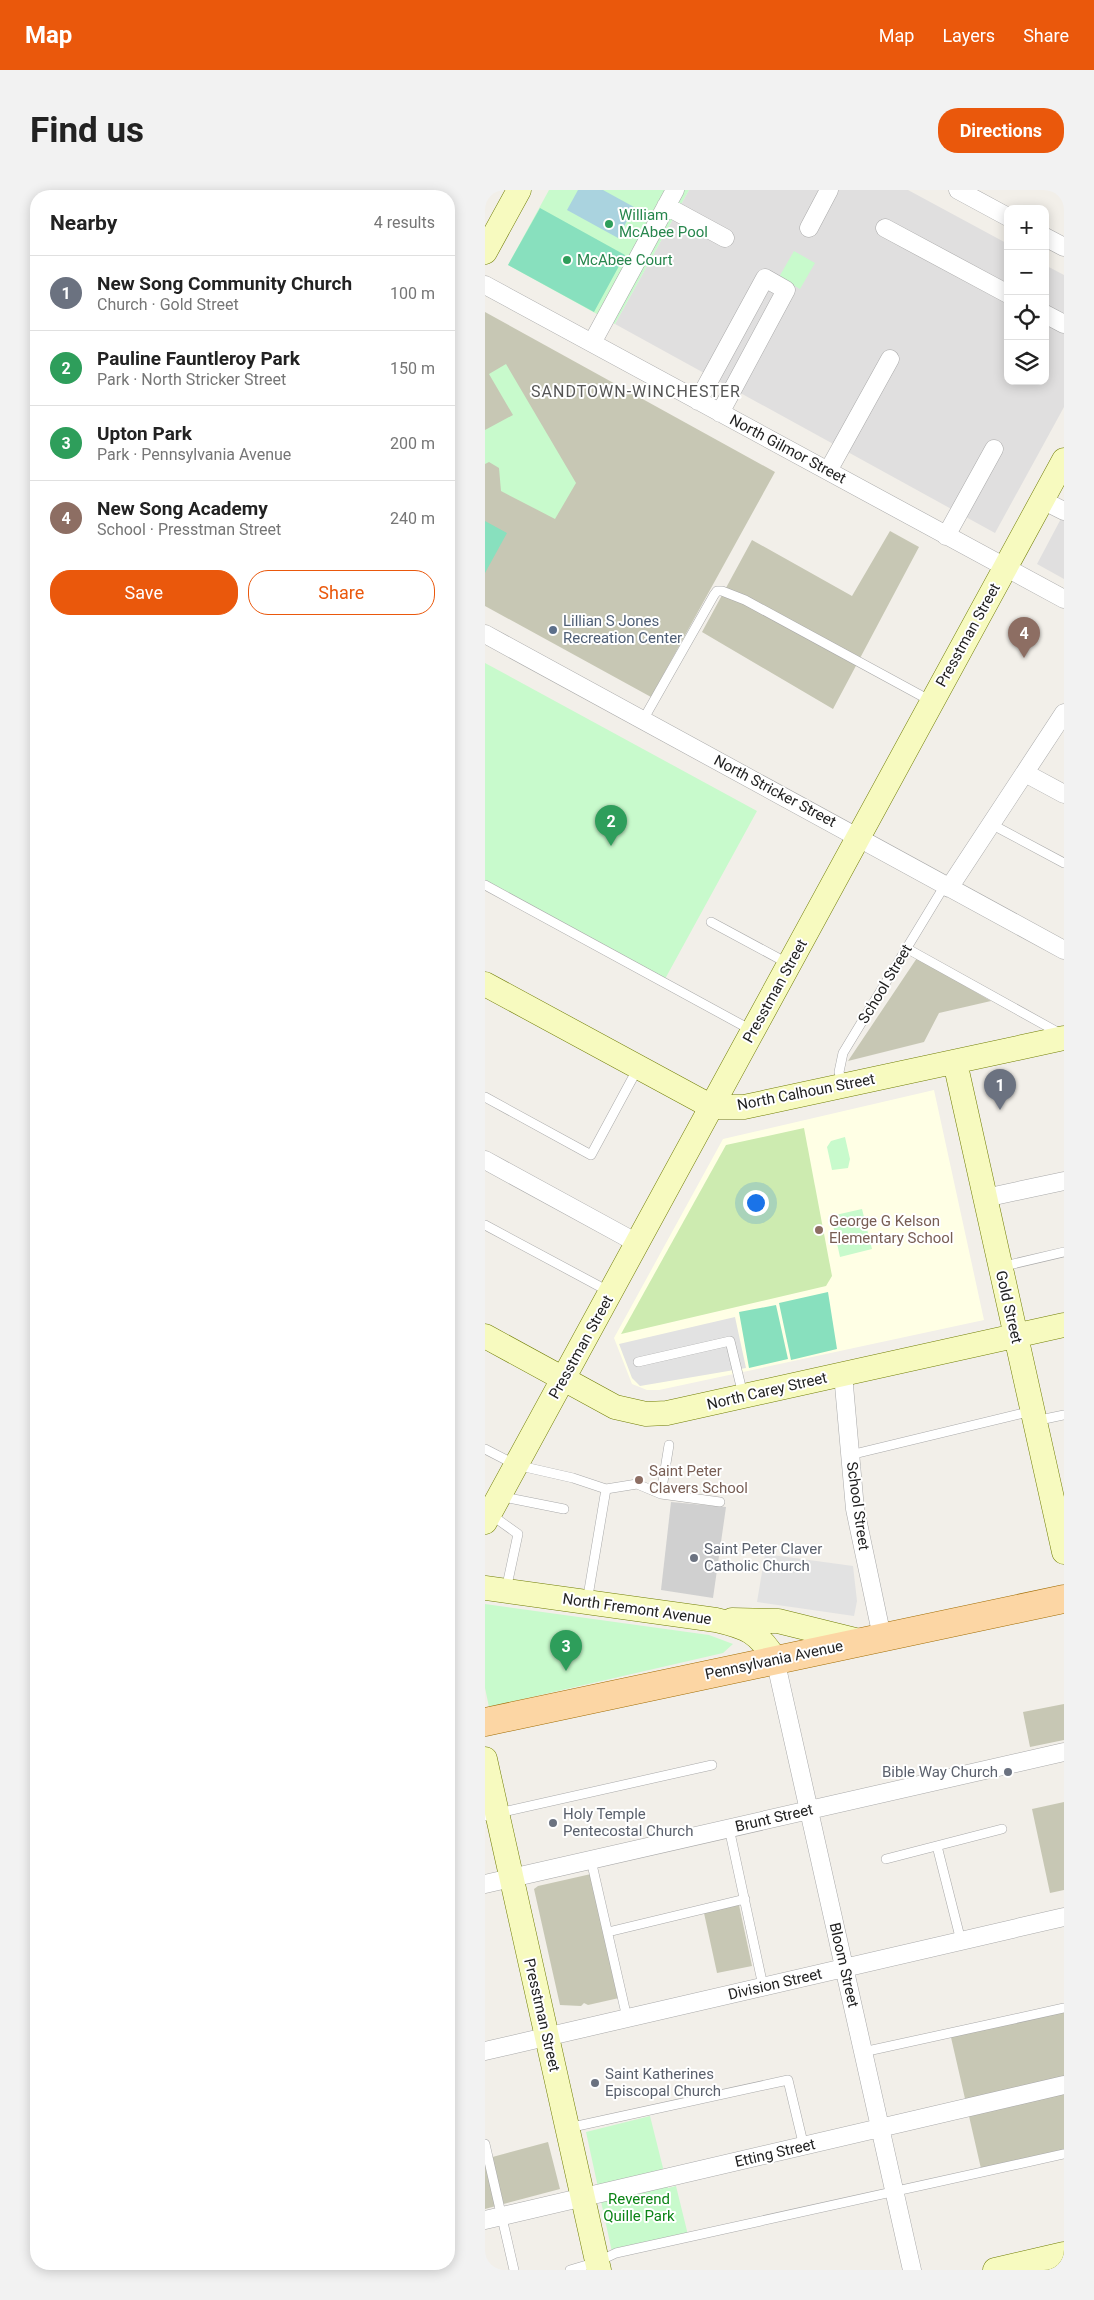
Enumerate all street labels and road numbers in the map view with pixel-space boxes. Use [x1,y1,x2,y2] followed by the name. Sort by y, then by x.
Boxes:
[727,411,849,487] street label: North Gilmor Street
[932,580,1004,690] street label: Presstman Street
[711,751,839,831] street label: North Stricker Street
[739,936,811,1046] street label: Presstman Street
[854,941,916,1027] street label: School Street
[736,1070,876,1114] street label: North Calhoun Street
[992,1269,1026,1345] street label: Gold Street
[545,1292,617,1402] street label: Presstman Street
[705,1368,829,1414] street label: North Carey Street
[843,1461,873,1551] street label: School Street
[561,1590,713,1628] street label: North Fremont Avenue
[703,1637,845,1683] street label: Pennsylvania Avenue
[733,1800,815,1836] street label: Brunt Street
[825,1921,863,2009] street label: Bloom Street
[520,1957,564,2073] street label: Presstman Street
[726,1964,824,2004] street label: Division Street
[733,2135,817,2171] street label: Etting Street

